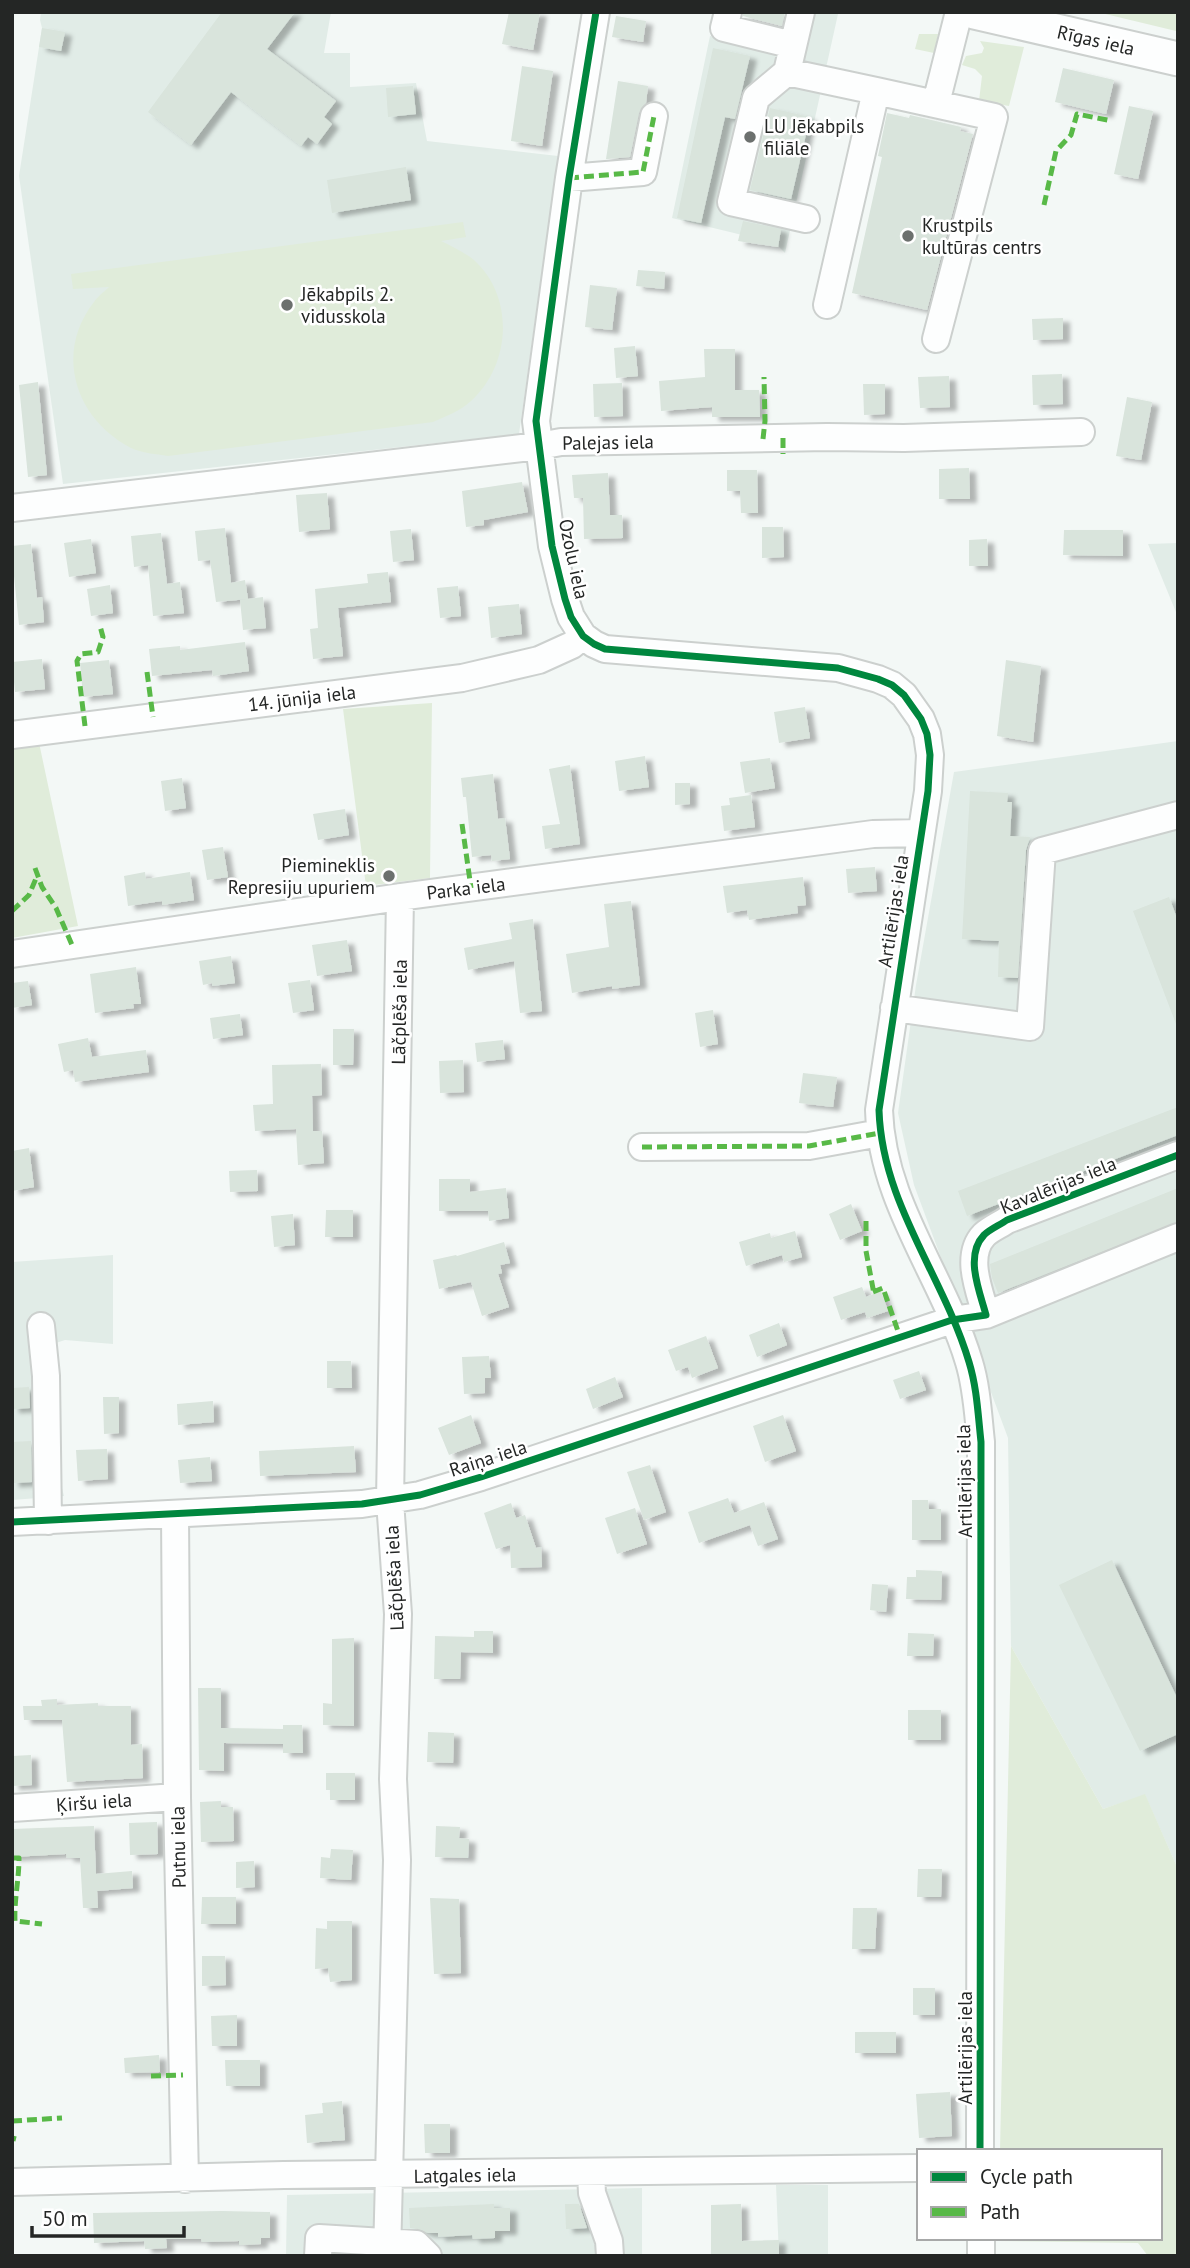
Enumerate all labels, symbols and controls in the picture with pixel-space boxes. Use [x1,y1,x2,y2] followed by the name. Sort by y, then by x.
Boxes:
[1055,19,1137,61] street label: Rīgas iela
[764,114,864,160] place label: LU Jēkabpils filiāle
[742,129,758,145] marker: LU Jēkabpils filiāle
[922,213,1042,259] place label: Krustpils kultūras centrs
[900,228,916,244] marker: Krustpils kultūras centrs
[300,282,393,328] place label: Jēkabpils 2. vidusskola
[279,297,295,313] marker: Jēkabpils 2. vidusskola
[562,429,654,455] street label: Palejas iela
[554,517,594,601] street label: Ozolu iela
[247,679,357,717] street label: 14. jūnija iela
[228,853,375,899] place label: Piemineklis Represiju upuriem
[872,853,914,969] street label: Artilērijas iela
[381,868,397,884] marker: Piemineklis Represiju upuriem
[425,871,507,905] street label: Parka iela
[386,959,412,1065] street label: Lāčplēša iela
[996,1151,1120,1219] street label: Kavalērijas iela
[951,1424,977,1538] street label: Artilērijas iela
[446,1434,530,1482] street label: Raiņa iela
[379,1525,409,1631] street label: Lāčplēša iela
[55,1787,133,1817] street label: Ķiršu iela
[165,1806,191,1888] street label: Putnu iela
[953,1991,977,2105] street label: Artilērijas iela
[917,2149,1162,2240] legend
[413,2162,517,2188] street label: Latgales iela
[980,2163,1073,2190] text: Cycle path
[32,2194,184,2238] scale bar
[980,2198,1020,2225] text: Path
[42,2205,88,2232] text: 50 m

